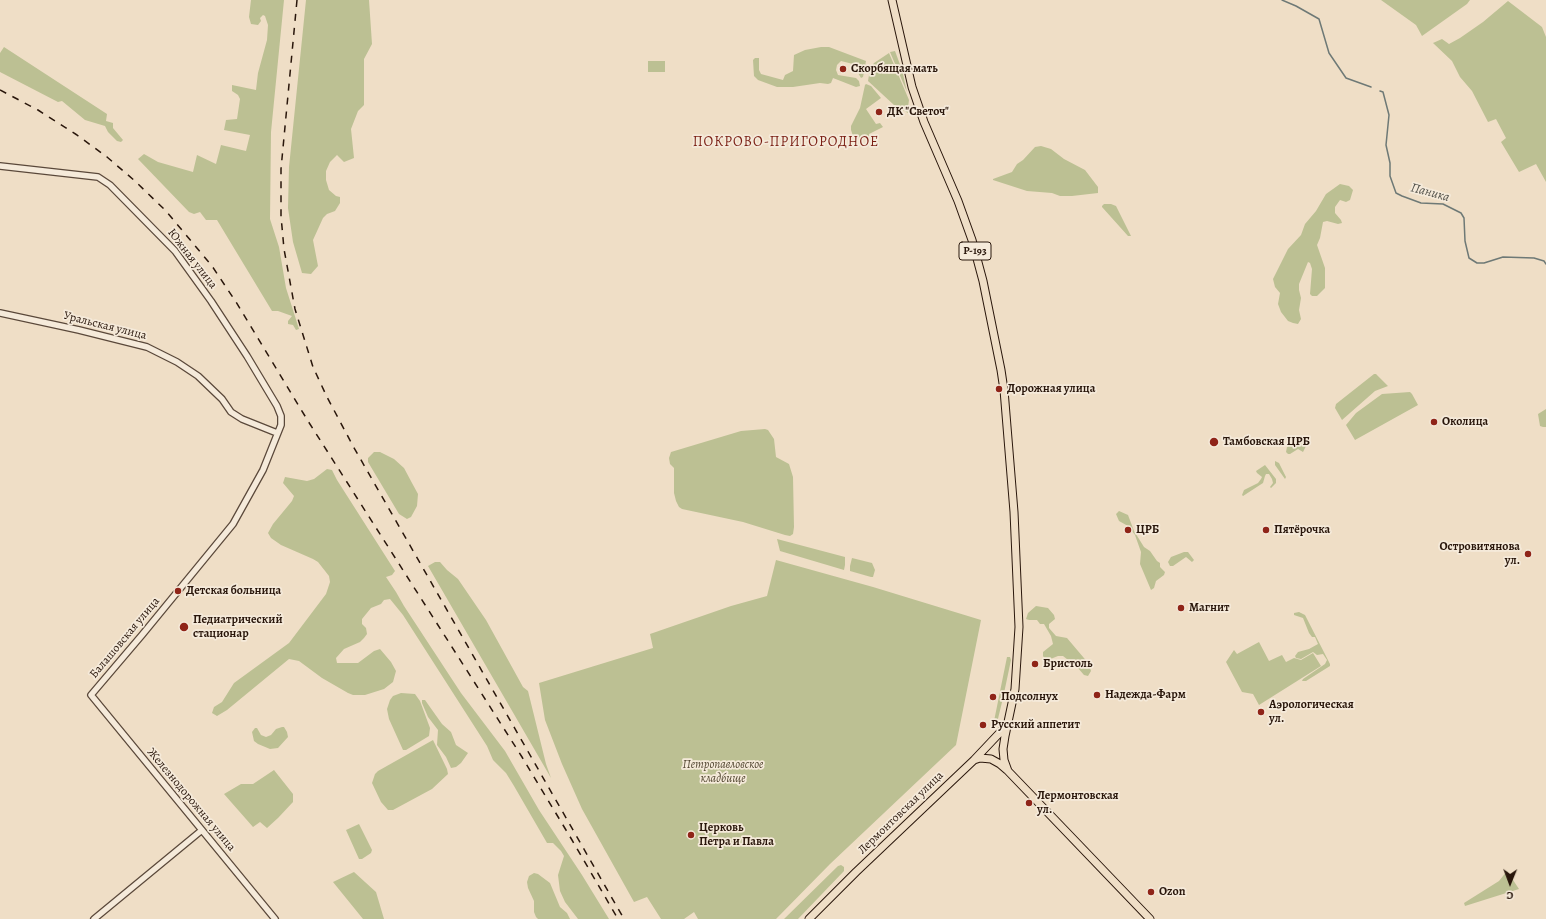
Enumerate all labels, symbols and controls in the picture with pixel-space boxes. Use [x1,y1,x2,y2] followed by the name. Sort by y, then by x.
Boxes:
[851,62,938,76] place label: Скорбящая мать
[838,64,848,74] marker: Скорбящая мать
[887,105,949,119] place label: ДК "Светоч"
[874,107,884,117] marker: ДК "Светоч"
[693,135,879,151] district label: ПОКРОВО-ПРИГОРОДНОЕ
[1409,180,1451,206] water label: Паника
[164,226,220,292] street label: Южная улица
[959,242,991,260] road number: Р-193
[62,309,148,343] street label: Уральская улица
[1007,382,1095,396] place label: Дорожная улица
[994,384,1004,394] marker: Дорожная улица
[1442,415,1488,429] place label: Околица
[1429,417,1439,427] marker: Околица
[1223,435,1310,449] place label: Тамбовская ЦРБ
[1208,436,1220,448] marker: Тамбовская ЦРБ
[1136,523,1159,537] place label: ЦРБ
[1274,523,1330,537] place label: Пятёрочка
[1123,525,1133,535] marker: ЦРБ
[1261,525,1271,535] marker: Пятёрочка
[1439,540,1520,568] place label: Островитянова ул.
[1523,549,1533,559] marker: Островитянова ул.
[186,584,281,598] place label: Детская больница
[173,586,183,596] marker: Детская больница
[87,595,163,681] street label: Балашовская улица
[1189,601,1230,615] place label: Магнит
[1176,603,1186,613] marker: Магнит
[193,613,283,641] place label: Педиатрический стационар
[178,621,190,633] marker: Педиатрический стационар
[1043,657,1092,671] place label: Бристоль
[1030,659,1040,669] marker: Бристоль
[1105,688,1186,702] place label: Надежда-Фарм
[1001,690,1058,704] place label: Подсолнух
[1092,690,1102,700] marker: Надежда-Фарм
[988,692,998,702] marker: Подсолнух
[1269,698,1354,726] place label: Аэрологическая ул.
[1256,707,1266,717] marker: Аэрологическая ул.
[991,718,1080,732] place label: Русский аппетит
[978,720,988,730] marker: Русский аппетит
[144,746,238,854] street label: Железнодорожная улица
[683,758,763,786] park label: Петропавловское кладбище
[855,769,947,857] street label: Лермонтовская улица
[1037,789,1119,817] place label: Лермонтовская ул.
[1024,798,1034,808] marker: Лермонтовская ул.
[699,821,774,849] place label: Церковь Петра и Павла
[686,830,696,840] marker: Церковь Петра и Павла
[1490,863,1530,903] north arrow
[1159,885,1186,899] place label: Ozon
[1146,887,1156,897] marker: Ozon
[1506,888,1513,903] text: С

